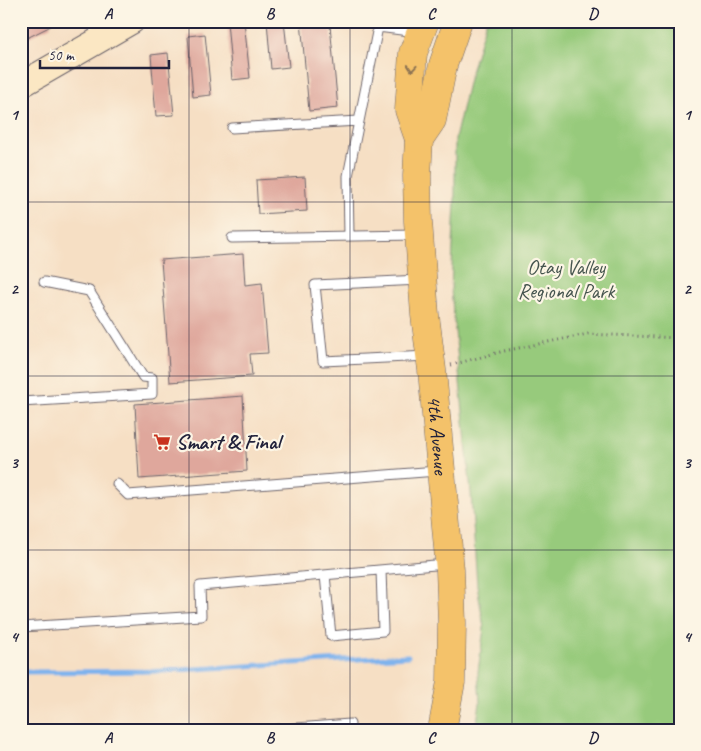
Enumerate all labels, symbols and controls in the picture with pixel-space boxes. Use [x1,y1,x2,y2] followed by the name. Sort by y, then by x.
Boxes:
[104,4,114,24] text: A
[266,4,276,24] text: B
[427,4,437,24] text: C
[588,4,599,24] text: D
[40,38,169,70] scale bar
[48,46,75,65] text: 50 m
[407,64,418,72] one-way arrow
[10,105,19,125] text: 1
[683,105,692,125] text: 1
[518,254,615,304] park label: Otay Valley Regional Park
[10,279,19,299] text: 2
[683,279,692,299] text: 2
[421,394,454,477] street label: 4th Avenue
[176,429,285,455] place label: Smart & Final
[152,432,172,452] supermarket icon: Smart & Final
[10,453,19,473] text: 3
[683,453,692,473] text: 3
[10,627,19,647] text: 4
[683,627,692,647] text: 4
[104,728,114,748] text: A
[266,728,276,748] text: B
[427,728,437,748] text: C
[588,728,599,748] text: D

